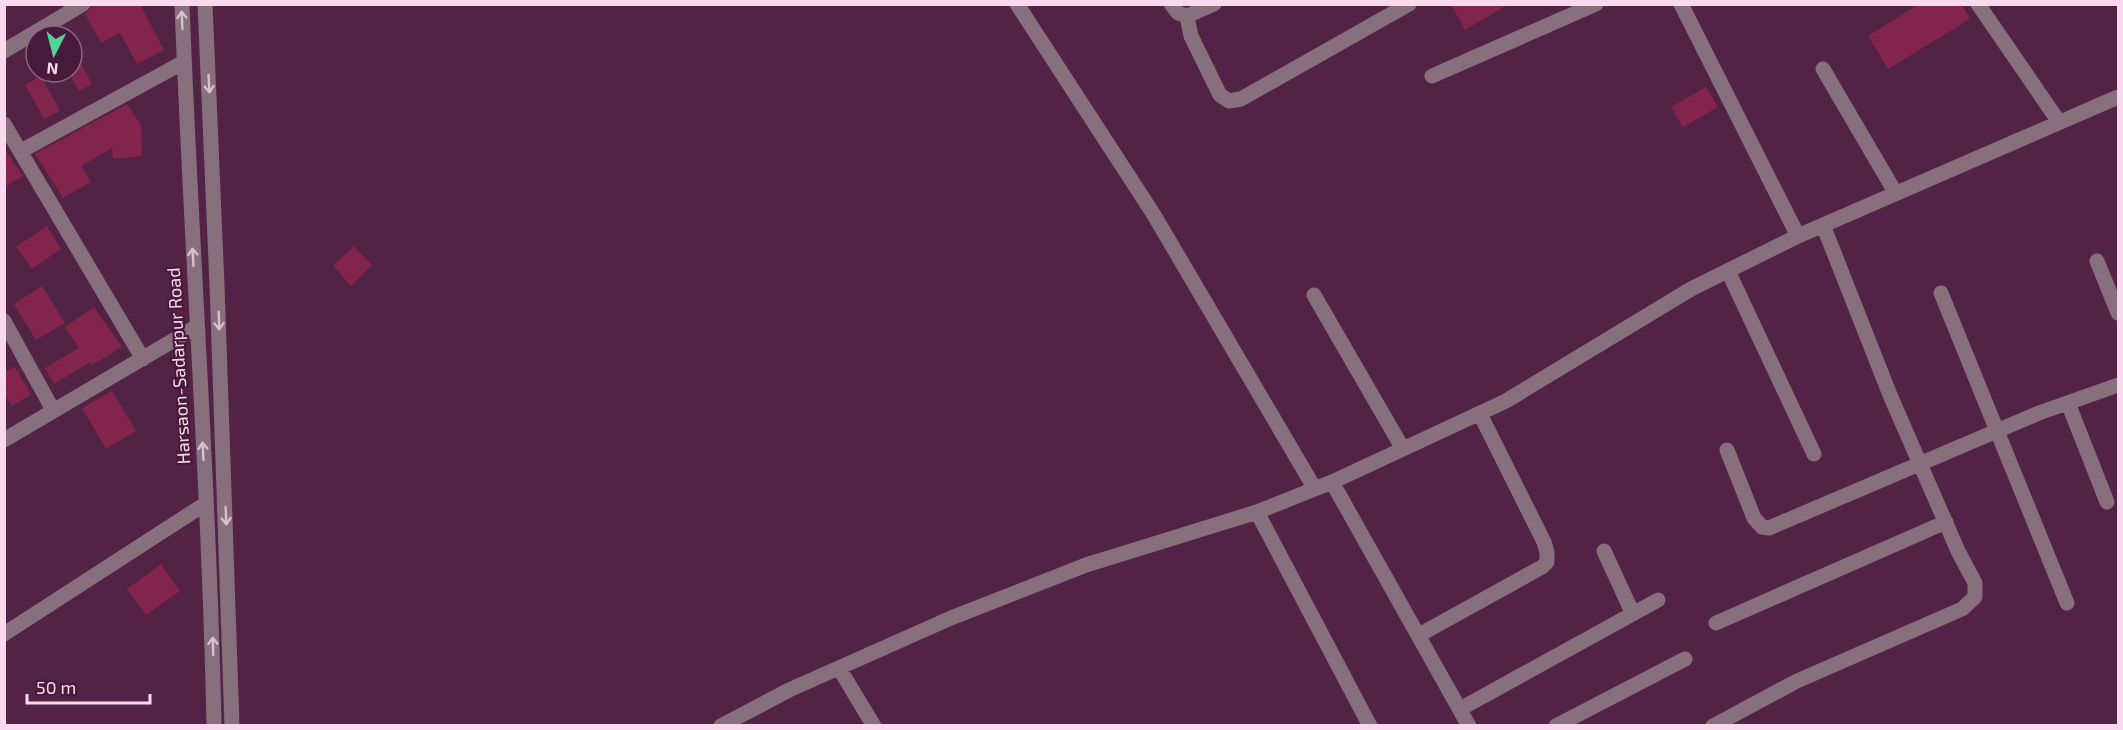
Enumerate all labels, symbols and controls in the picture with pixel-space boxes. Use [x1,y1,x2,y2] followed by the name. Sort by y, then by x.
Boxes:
[177,10,188,30] one-way arrow
[24,24,84,84] north arrow
[46,59,59,79] text: N
[203,73,214,93] one-way arrow
[187,247,198,267] one-way arrow
[162,267,194,465] street label: Harsaon-Sadarpur Road
[213,310,224,330] one-way arrow
[197,442,208,462] one-way arrow
[220,505,231,525] one-way arrow
[207,637,218,657] one-way arrow
[27,667,150,705] scale bar
[36,676,76,698] text: 50 m

